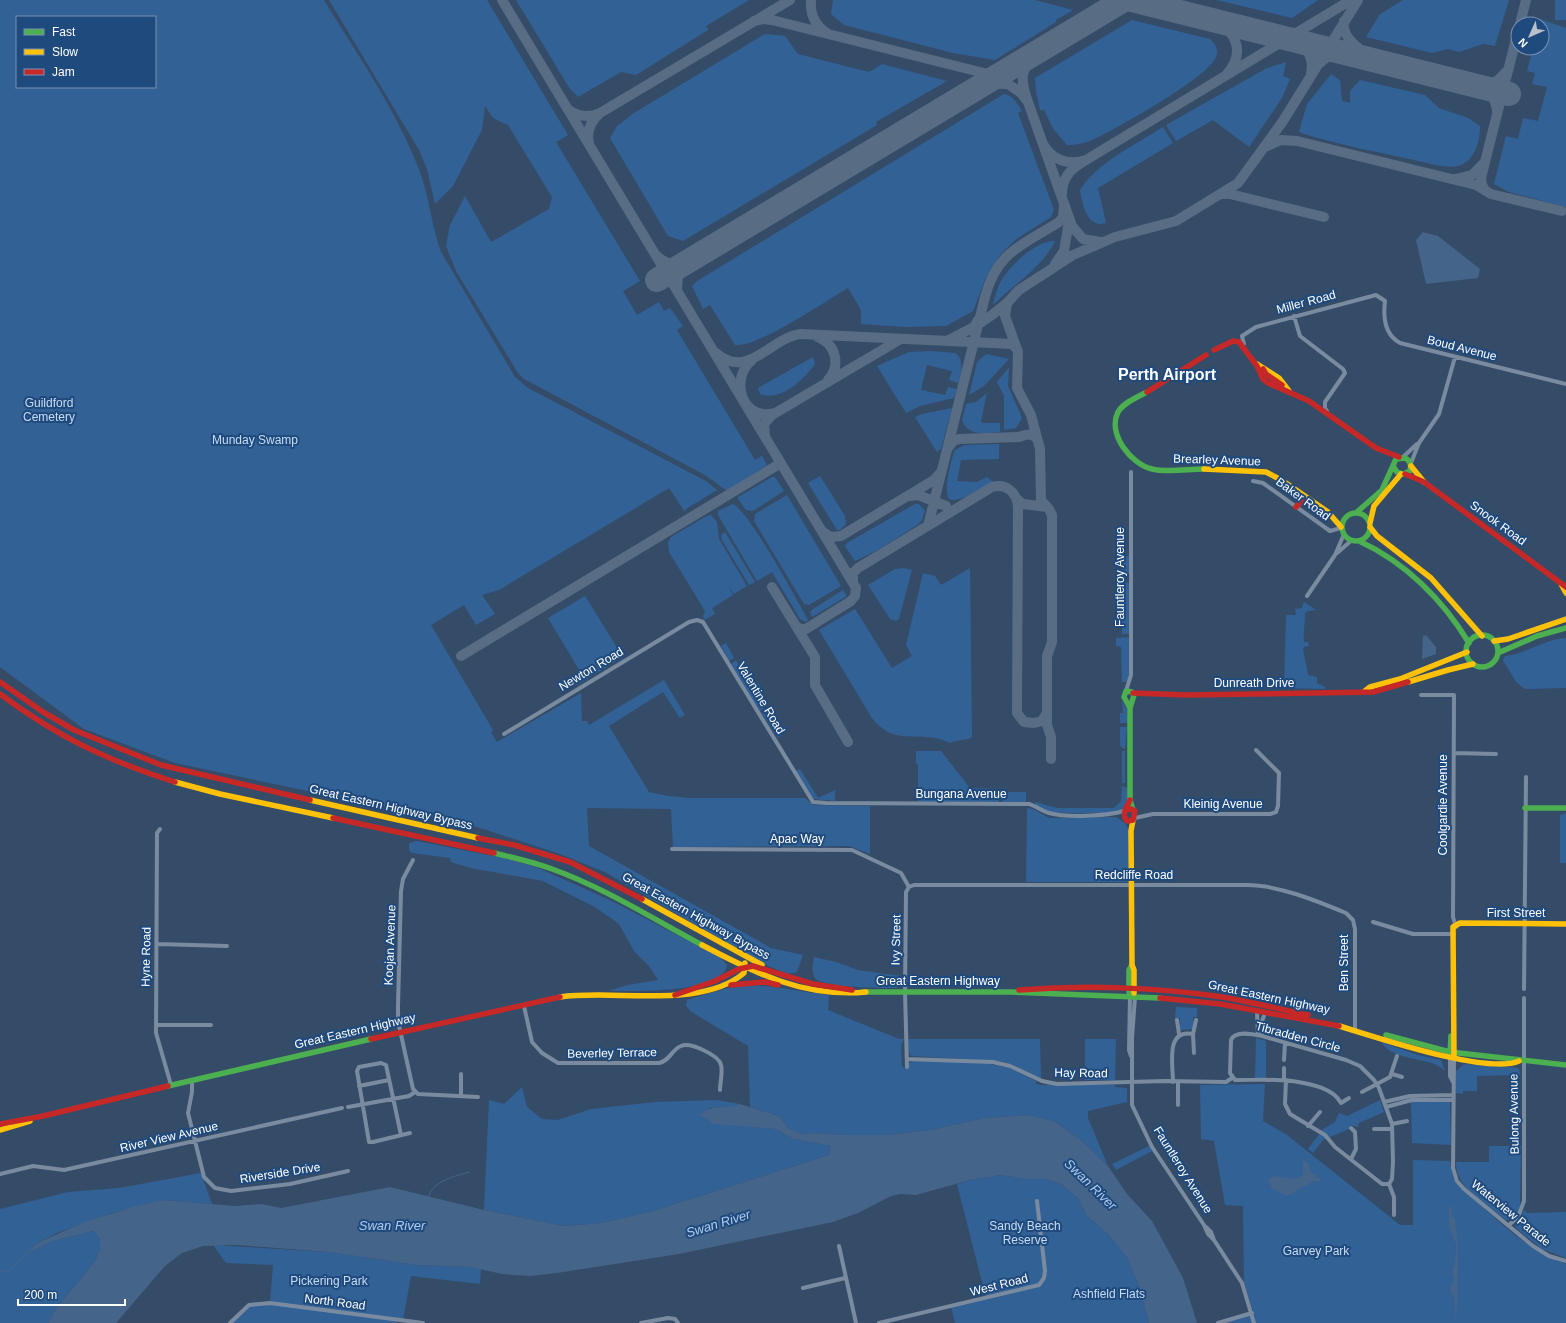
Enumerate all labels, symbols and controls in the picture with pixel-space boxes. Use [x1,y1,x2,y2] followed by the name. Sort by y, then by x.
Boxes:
[16,16,156,88] legend
[1510,16,1550,56] north arrow
[52,25,76,39] text: Fast
[1516,36,1530,50] text: N
[52,45,78,59] text: Slow
[52,65,75,79] text: Jam
[1275,287,1337,317] street label: Miller Road
[1426,333,1499,363] street label: Boud Avenue
[1118,366,1217,383] district label: Perth Airport
[23,396,75,424] park label: Guildford Cemetery
[212,433,298,447] park label: Munday Swamp
[1173,451,1261,469] street label: Brearley Avenue
[1273,475,1333,523] street label: Baker Road
[1467,498,1529,548] street label: Snook Road
[1113,527,1127,627] street label: Fauntleroy Avenue
[556,644,626,694] street label: Newton Road
[734,660,788,736] street label: Valentine Road
[1214,676,1295,690] street label: Dunreath Drive
[1436,754,1450,856] street label: Coolgardie Avenue
[308,781,474,833] street label: Great Eastern Highway Bypass
[915,787,1007,801] street label: Bungana Avenue
[1183,797,1263,811] street label: Kleinig Avenue
[770,832,824,846] street label: Apac Way
[1095,868,1173,882] street label: Redcliffe Road
[620,869,772,963] street label: Great Eastern Highway Bypass
[382,904,398,985] street label: Koojan Avenue
[1487,906,1546,920] street label: First Street
[889,914,903,965] street label: Ivy Street
[138,927,154,987] street label: Hyne Road
[1337,934,1351,991] street label: Ben Street
[876,974,1000,988] street label: Great Eastern Highway
[1207,977,1331,1017] street label: Great Eastern Highway
[293,1010,417,1052] street label: Great Eastern Highway
[1254,1019,1342,1055] street label: Tibradden Circle
[567,1045,657,1061] street label: Beverley Terrace
[1054,1066,1108,1080] street label: Hay Road
[1506,1073,1522,1154] street label: Bulong Avenue
[119,1119,220,1155] street label: River View Avenue
[1151,1124,1216,1216] street label: Fauntleroy Avenue
[1062,1156,1120,1213] water label: Swan River
[239,1160,322,1186] street label: Riverside Drive
[1469,1177,1554,1249] street label: Waterview Parade
[684,1206,753,1240] water label: Swan River
[359,1218,426,1233] water label: Swan River
[989,1219,1061,1247] park label: Sandy Beach Reserve
[1283,1244,1350,1258] park label: Garvey Park
[969,1271,1029,1299] street label: West Road
[290,1274,369,1288] park label: Pickering Park
[18,1281,125,1307] scale bar
[1073,1287,1145,1301] park label: Ashfield Flats
[24,1288,57,1302] text: 200 m
[304,1291,366,1313] street label: North Road

